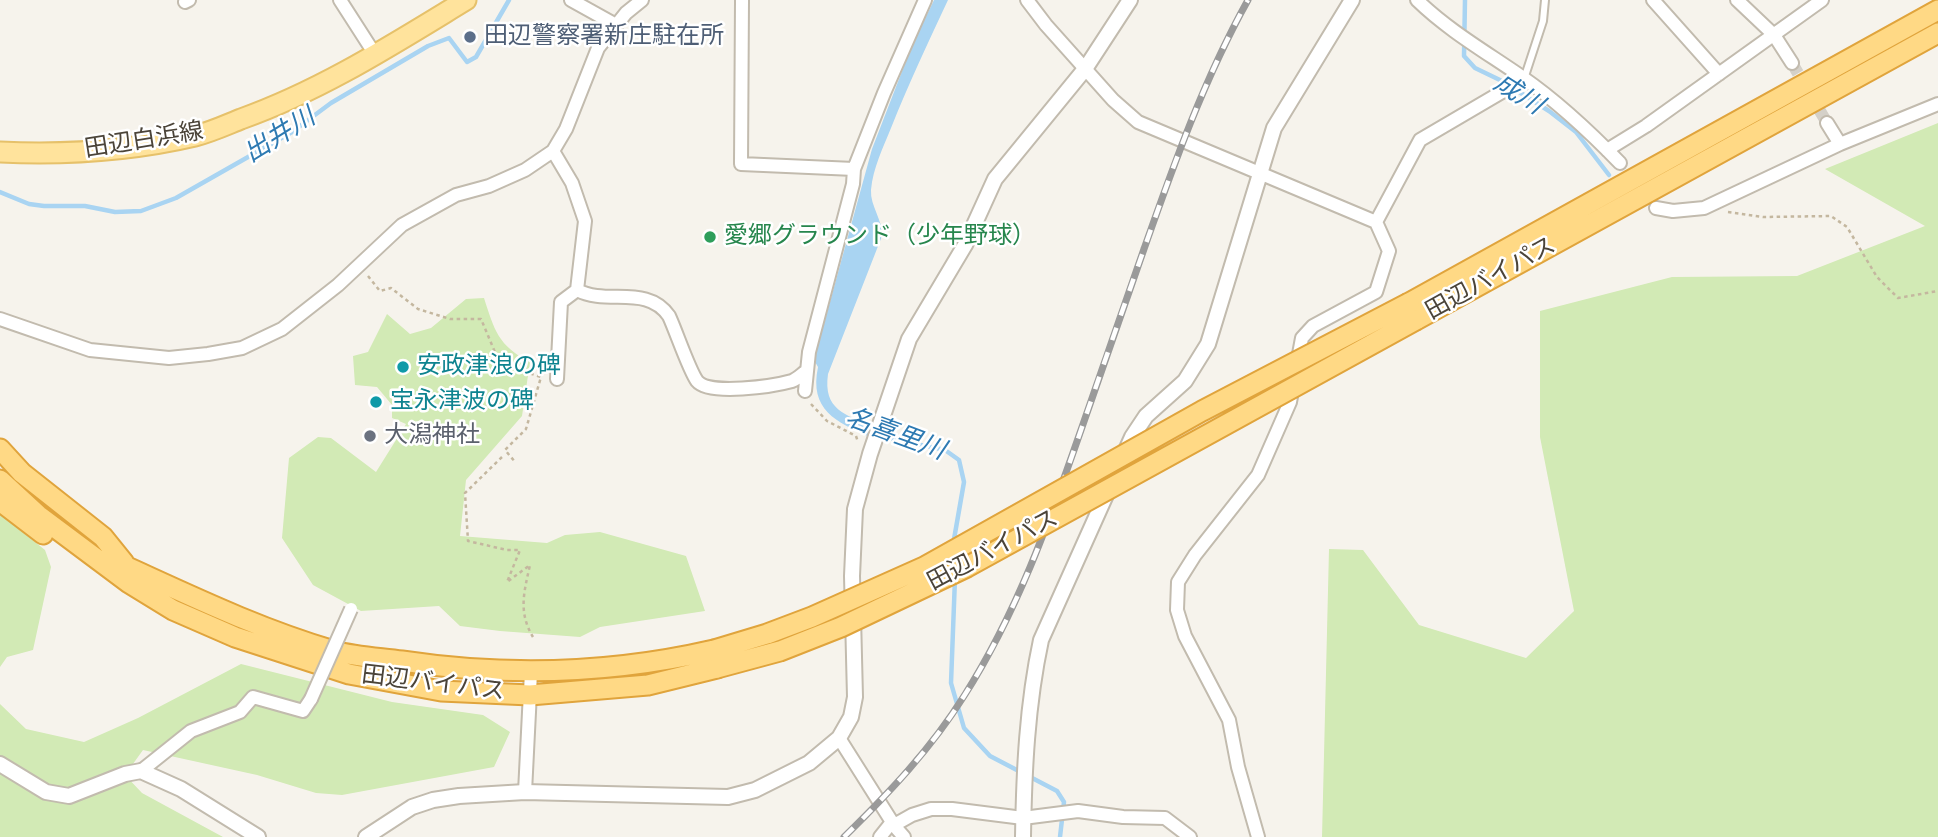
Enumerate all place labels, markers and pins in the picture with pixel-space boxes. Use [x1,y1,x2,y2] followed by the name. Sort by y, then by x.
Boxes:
[484,23,724,51] place label: 田辺警察署新庄駐在所
[462,29,478,45] marker: 田辺警察署新庄駐在所
[724,223,1036,251] place label: 愛郷グラウンド（少年野球）
[702,229,718,245] marker: 愛郷グラウンド（少年野球）
[417,353,561,381] place label: 安政津浪の碑
[395,359,411,375] marker: 安政津浪の碑
[390,388,534,416] place label: 宝永津波の碑
[368,394,384,410] marker: 宝永津波の碑
[384,422,480,450] place label: 大潟神社
[362,428,378,444] marker: 大潟神社

